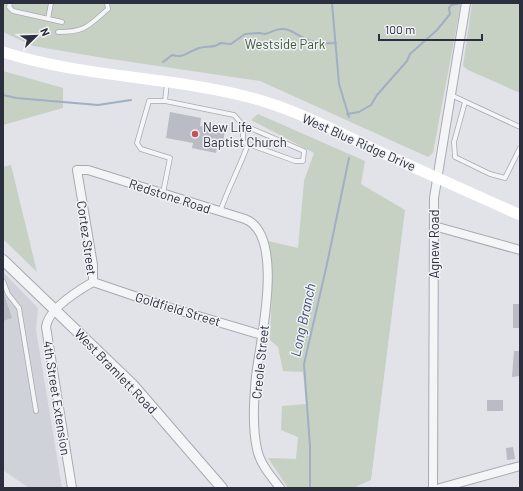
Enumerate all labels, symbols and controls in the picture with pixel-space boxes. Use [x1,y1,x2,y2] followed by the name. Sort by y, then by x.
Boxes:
[16,16,56,56] north arrow
[379,16,482,42] scale bar
[385,22,415,36] text: 100 m
[38,26,53,38] text: N
[245,36,326,52] park label: Westside Park
[300,110,418,174] street label: West Blue Ridge Drive
[203,119,287,150] place label: New Life Baptist Church
[190,129,200,139] marker: New Life Baptist Church
[127,175,213,217] street label: Redstone Road
[74,200,100,276] street label: Cortez Street
[426,210,442,278] street label: Agnew Road
[286,282,319,358] water label: Long Branch
[133,288,223,330] street label: Goldfield Street
[248,324,272,400] street label: Creole Street
[71,325,161,417] street label: West Bramlett Road
[40,340,74,456] street label: 4th Street Extension

